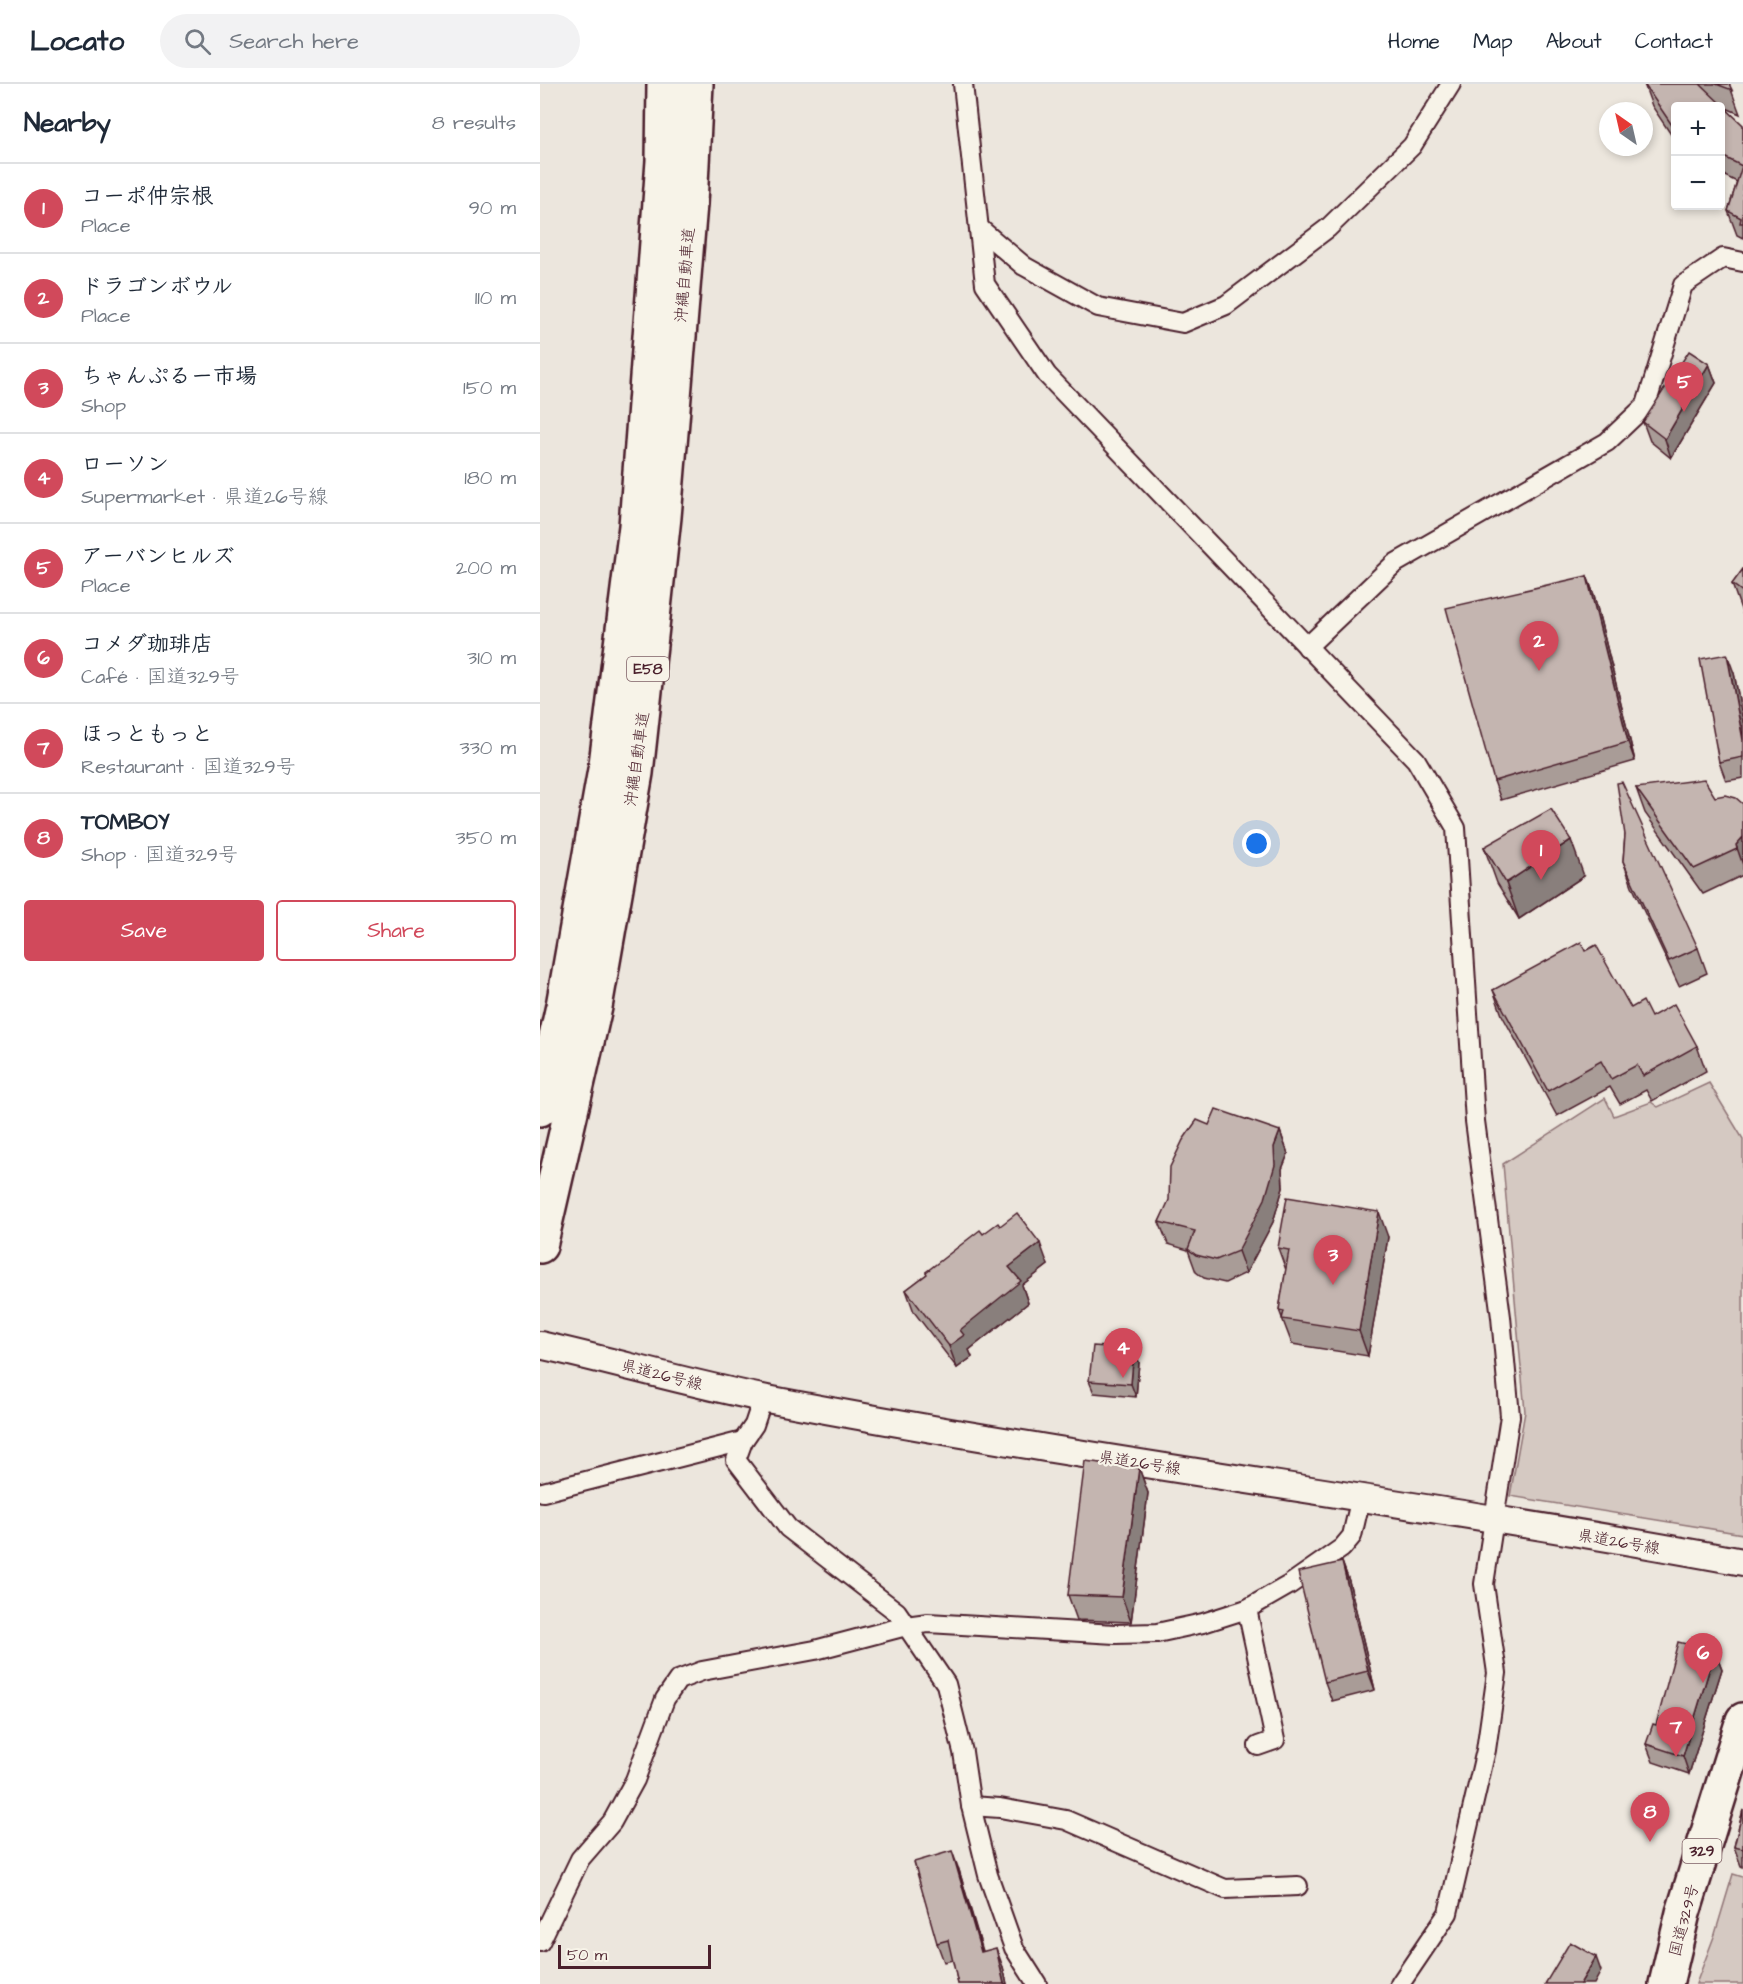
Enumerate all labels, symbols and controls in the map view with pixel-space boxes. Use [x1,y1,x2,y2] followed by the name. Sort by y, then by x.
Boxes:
[160,14,580,68] search box
[30,22,124,61] text: Locato
[181,25,214,58] icon: search
[229,26,359,57] text: Search here
[1388,27,1440,56] text: Home
[1473,27,1513,56] text: Map
[1546,27,1602,56] text: About
[1635,27,1713,56] text: Contact
[1599,102,1653,156] north arrow
[1671,102,1725,210] map controls
[1671,102,1725,156] button: +
[24,105,111,141] text: Nearby
[432,109,516,137] text: 8 results
[1671,156,1725,210] button: −
[81,181,213,212] text: コーポ仲宗根
[42,194,45,222] text: 1
[468,194,516,222] text: 90 m
[81,212,131,240] text: Place
[670,226,700,324] street label: 沖縄自動車道
[81,271,233,302] text: ドラゴンボウル
[38,284,49,312] text: 2
[475,284,516,312] text: 110 m
[81,302,131,330] text: Place
[81,361,257,392] text: ちゃんぷるー市場
[1664,362,1704,412] pin: 5
[38,374,49,402] text: 3
[463,374,516,402] text: 150 m
[81,392,126,420] text: Shop
[81,449,169,480] text: ローソン
[37,464,50,492] text: 4
[464,464,516,492] text: 180 m
[81,483,328,511] text: Supermarket · 県道26号線
[81,541,235,572] text: アーバンヒルズ
[36,554,51,582] text: 5
[456,554,516,582] text: 200 m
[81,572,131,600] text: Place
[1520,622,1558,671] pin: 2
[81,629,213,660] text: コメダ珈琲店
[37,644,50,672] text: 6
[467,644,516,672] text: 310 m
[627,657,669,681] road number: E58
[81,663,240,691] text: Café · 国道329号
[619,710,655,808] street label: 沖縄自動車道
[81,719,213,750] text: ほっともっと
[37,734,50,762] text: 7
[459,734,516,762] text: 330 m
[81,753,296,781] text: Restaurant · 国道329号
[81,807,170,838] text: TOMBOY
[37,824,50,852] text: 8
[455,824,516,852] text: 350 m
[1242,829,1271,858] your location
[1522,830,1560,880] pin: 1
[81,841,238,869] text: Shop · 国道329号
[24,900,264,961] button: Save
[276,900,516,961] button: Share
[1314,1236,1352,1285] pin: 3
[1104,1328,1142,1378] pin: 4
[619,1354,705,1396] street label: 県道26号線
[1097,1446,1183,1480] street label: 県道26号線
[1576,1524,1662,1560] street label: 県道26号線
[1684,1634,1722,1683] pin: 6
[1656,1708,1696,1757] pin: 7
[1630,1792,1670,1842] pin: 8
[1682,1839,1722,1863] road number: 329
[1664,1881,1704,1959] street label: 国道329号
[558,1942,711,1970] scale bar
[567,1944,607,1966] text: 50 m

